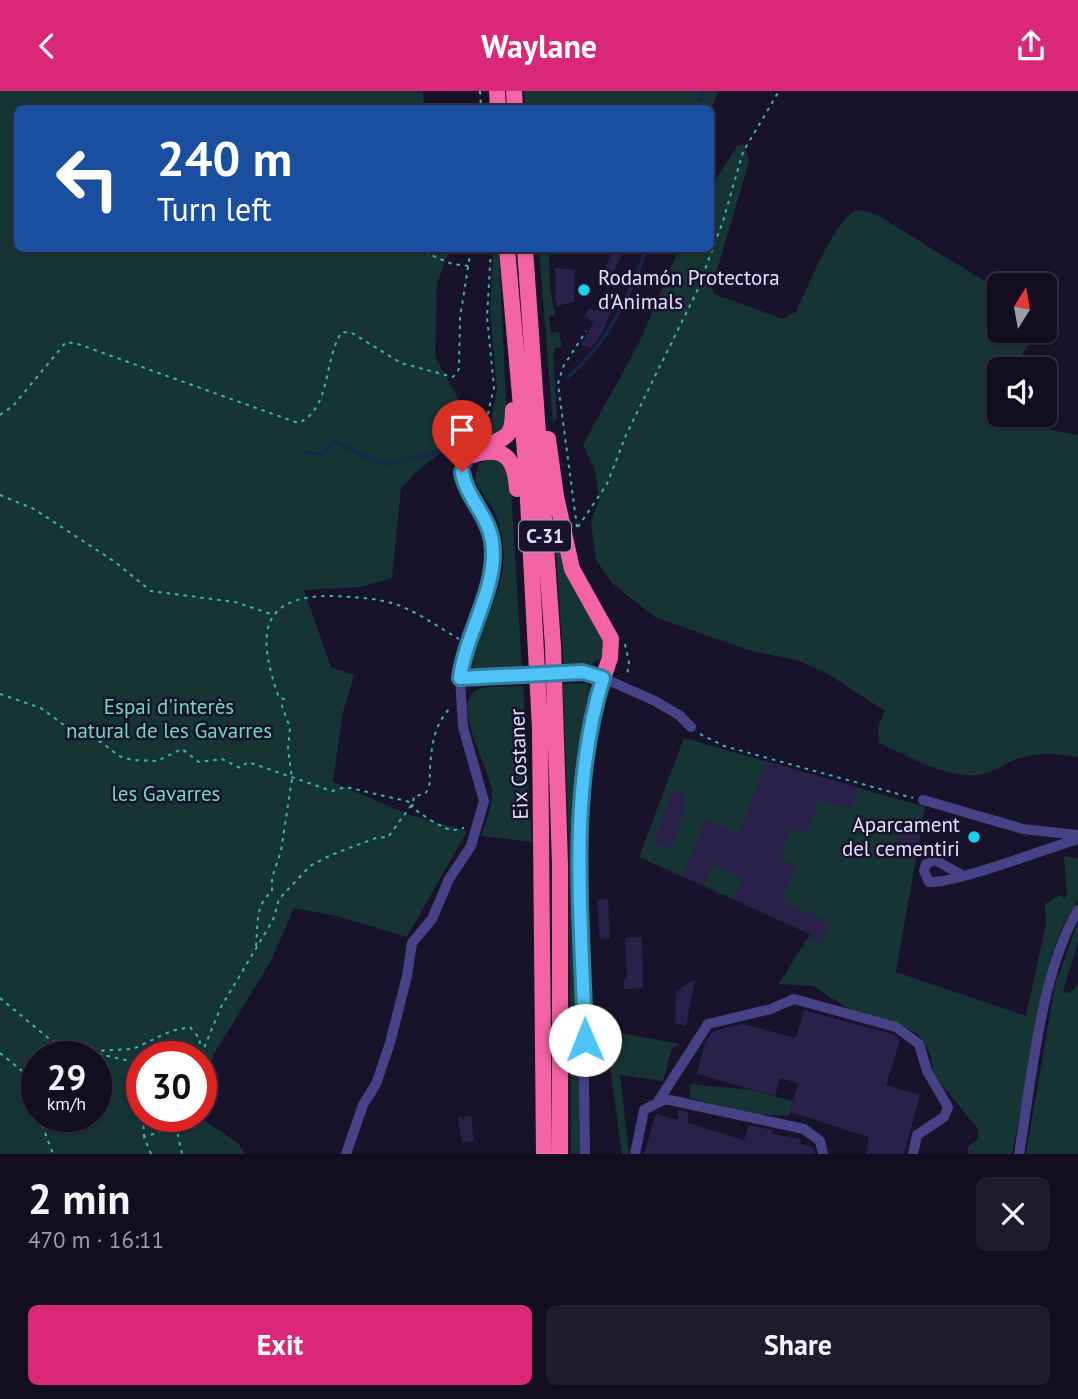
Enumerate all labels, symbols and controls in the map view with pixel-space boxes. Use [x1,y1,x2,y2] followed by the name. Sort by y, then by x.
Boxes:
[481,25,597,67] text: Waylane
[28,27,66,65] icon: back
[1012,27,1050,65] icon: share
[157,126,292,190] text: 240 m
[42,133,133,224] icon: left
[157,188,272,230] text: Turn left
[598,264,780,315] place label: Rodamón Protectora d'Animals
[987,273,1057,343] north arrow
[987,273,1057,427] map controls
[576,282,592,298] marker: Rodamón Protectora d'Animals
[987,357,1057,427] button: sound
[432,400,492,472] pin
[443,411,481,449] icon: arrive
[519,521,571,551] road number: C-31
[66,693,272,744] park label: Espai d'interès natural de les Gavarres
[503,708,534,820] street label: Eix Costaner
[112,780,220,807] park label: les Gavarres
[842,811,960,862] place label: Aparcament del cementiri
[966,829,982,845] marker: Aparcament del cementiri
[548,1003,622,1077] position arrow
[126,1041,217,1132] speed limit sign: 30
[47,1054,86,1100] text: 29
[47,1092,86,1115] text: km/h
[28,1171,130,1226] text: 2 min
[976,1177,1050,1251] button: close
[28,1225,164,1254] text: 470 m · 16:11
[28,1305,532,1385] button: Exit
[546,1305,1050,1385] button: Share

